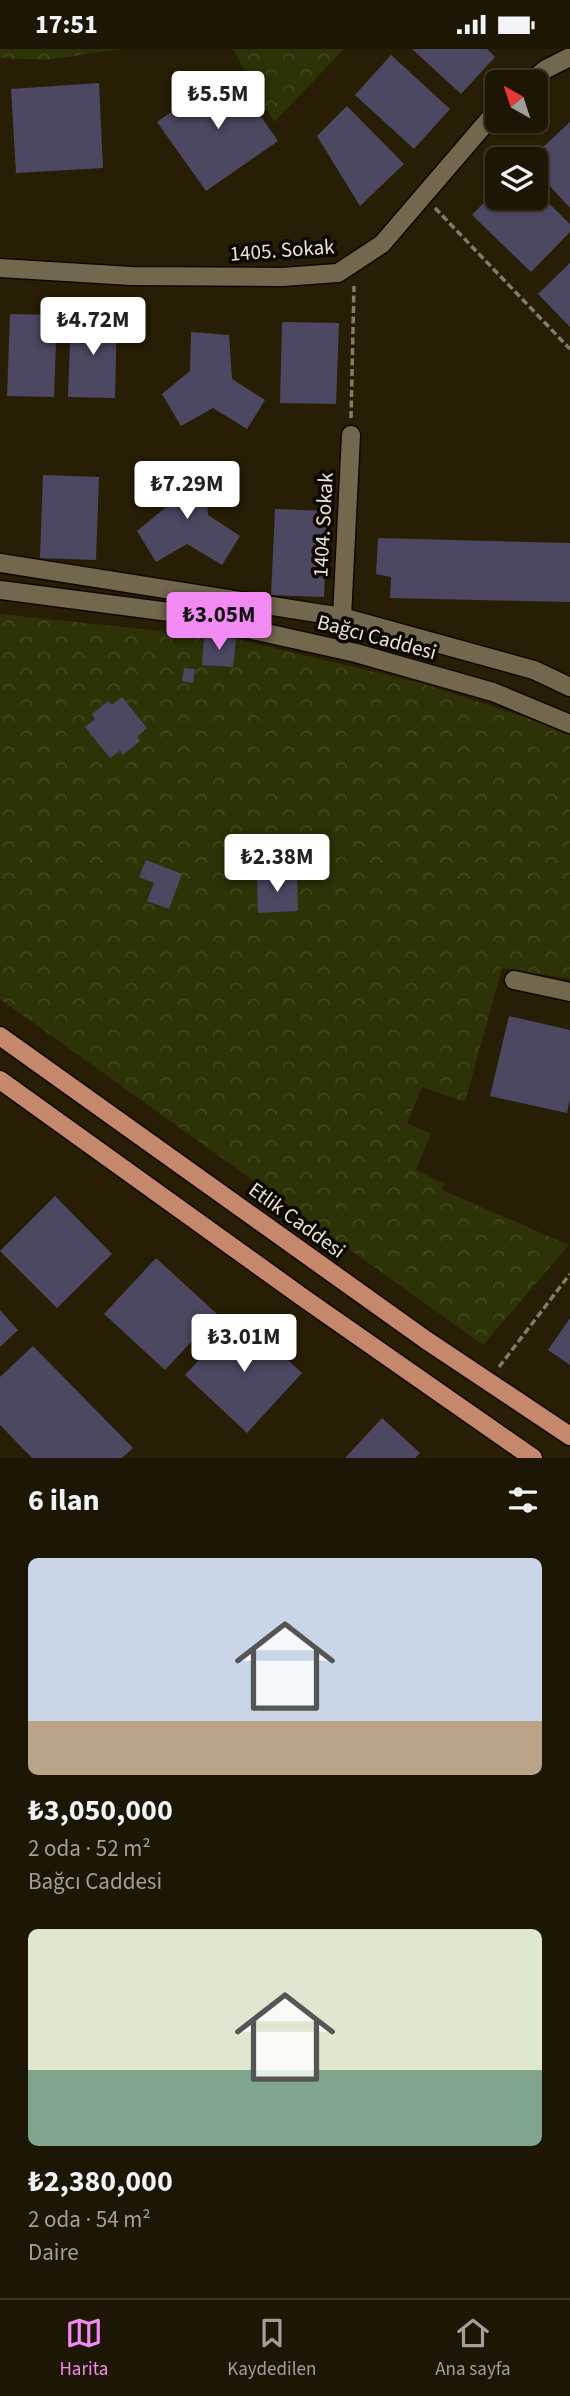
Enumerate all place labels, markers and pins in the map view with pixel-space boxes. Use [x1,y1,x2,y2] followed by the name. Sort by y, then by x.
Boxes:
[169,71,267,131] pin: ₺5.5M
[36,297,150,357] pin: ₺4.72M
[130,461,244,521] pin: ₺7.29M
[162,593,276,652] pin: ₺3.05M
[220,835,334,894] pin: ₺2.38M
[187,1315,301,1374] pin: ₺3.01M

